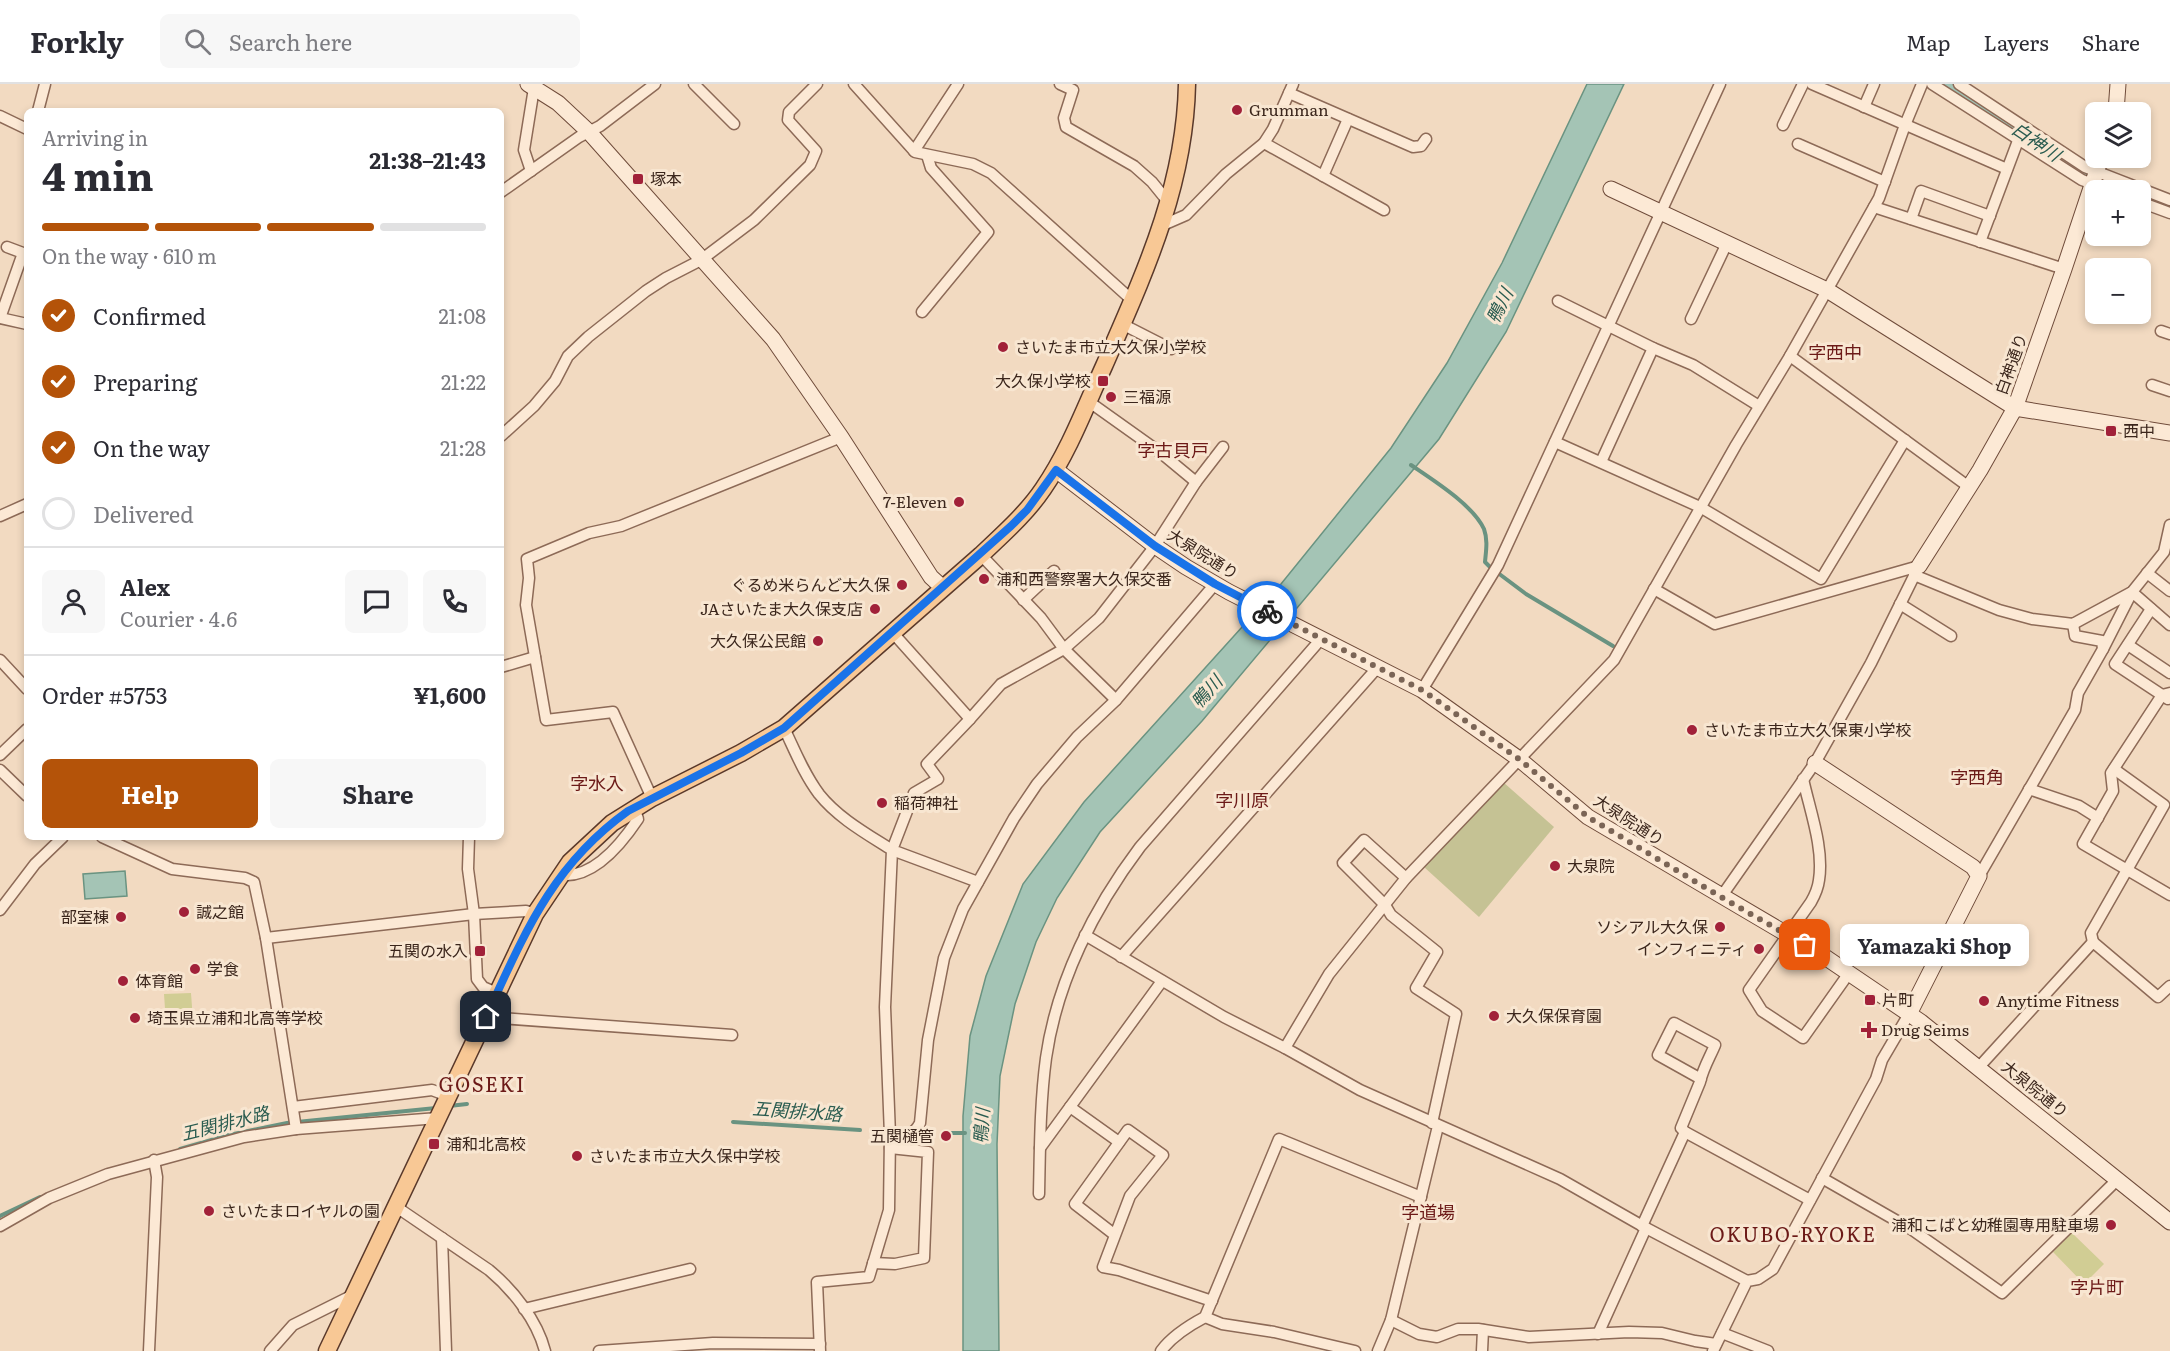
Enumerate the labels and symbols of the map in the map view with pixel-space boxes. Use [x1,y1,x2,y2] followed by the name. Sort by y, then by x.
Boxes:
[1249,97,1329,121] place label: Grumman
[1230,103,1244,117] marker: Grumman
[2007,114,2068,168] water label: 白神川
[650,166,682,190] place label: 塚本
[631,172,645,186] marker: 塚本
[1478,281,1520,327] water label: 鴨川
[1988,329,2032,398] street label: 白神通り
[1015,334,1207,358] place label: さいたま市立大久保小学校
[1808,338,1862,365] district label: 字西中
[996,340,1010,354] marker: さいたま市立大久保小学校
[995,368,1091,392] place label: 大久保小学校
[1096,374,1110,388] marker: 大久保小学校
[1123,384,1171,408] place label: 三福源
[1104,390,1118,404] marker: 三福源
[2123,418,2155,442] place label: 西中
[2104,424,2118,438] marker: 西中
[1137,436,1209,463] district label: 字古貝戸
[883,489,947,513] place label: 7-Eleven
[952,495,966,509] marker: 7-Eleven
[1163,522,1244,585] street label: 大泉院通り
[996,566,1172,590] place label: 浦和西警察署大久保交番
[731,572,890,596] place label: ぐるめ米らんど大久保
[977,572,991,586] marker: 浦和西警察署大久保交番
[895,578,909,592] marker: ぐるめ米らんど大久保
[1237,581,1297,641] courier
[700,596,863,620] place label: JAさいたま大久保支店
[868,602,882,616] marker: JAさいたま大久保支店
[710,628,806,652] place label: 大久保公民館
[811,634,825,648] marker: 大久保公民館
[1184,667,1229,713] water label: 鴨川
[1704,717,1912,741] place label: さいたま市立大久保東小学校
[1685,723,1699,737] marker: さいたま市立大久保東小学校
[1950,763,2004,790] district label: 字西角
[570,769,624,796] district label: 字水入
[1215,786,1269,813] district label: 字川原
[1589,787,1670,851] street label: 大泉院通り
[894,790,958,814] place label: 稲荷神社
[875,796,889,810] marker: 稲荷神社
[1567,853,1615,877] place label: 大泉院
[1548,859,1562,873] marker: 大泉院
[196,899,244,923] place label: 誠之館
[61,904,109,928] place label: 部室棟
[177,905,191,919] marker: 誠之館
[114,910,128,924] marker: 部室棟
[1596,914,1708,938] place label: ソシアル大久保
[1779,919,1830,970] pin
[1713,920,1727,934] marker: ソシアル大久保
[1841,924,2030,966] callout: Yamazaki Shop
[1637,936,1747,960] place label: インフィニティ
[388,938,468,962] place label: 五関の水入
[1752,942,1766,956] marker: インフィニティ
[473,944,487,958] marker: 五関の水入
[207,956,239,980] place label: 学食
[188,962,202,976] marker: 学食
[135,968,183,992] place label: 体育館
[116,974,130,988] marker: 体育館
[1882,987,1914,1011] place label: 片町
[1996,988,2119,1012] place label: Anytime Fitness
[460,991,511,1042] pin
[1863,993,1877,1007] marker: 片町
[1977,994,1991,1008] marker: Anytime Fitness
[1506,1003,1602,1027] place label: 大久保保育園
[147,1005,323,1029] place label: 埼玉県立浦和北高等学校
[1487,1009,1501,1023] marker: 大久保保育園
[128,1011,142,1025] marker: 埼玉県立浦和北高等学校
[1881,1017,1969,1041] place label: Drug Seims
[1862,1023,1876,1037] marker: Drug Seims
[1997,1054,2074,1123] street label: 大泉院通り
[438,1068,526,1098] district label: GOSEKI
[751,1094,845,1127] water label: 五関排水路
[178,1098,274,1147] water label: 五関排水路
[966,1105,995,1145] water label: 鴨川
[870,1123,934,1147] place label: 五関樋管
[939,1129,953,1143] marker: 五関樋管
[446,1131,526,1155] place label: 浦和北高校
[427,1137,441,1151] marker: 浦和北高校
[589,1143,781,1167] place label: さいたま市立大久保中学校
[570,1149,584,1163] marker: さいたま市立大久保中学校
[221,1198,380,1222] place label: さいたまロイヤルの園
[1401,1198,1455,1225] district label: 字道場
[202,1204,216,1218] marker: さいたまロイヤルの園
[1891,1212,2099,1236] place label: 浦和こばと幼稚園専用駐車場
[1710,1218,1876,1248] district label: OKUBO-RYOKE
[2104,1218,2118,1232] marker: 浦和こばと幼稚園専用駐車場
[2070,1273,2124,1300] district label: 字片町

